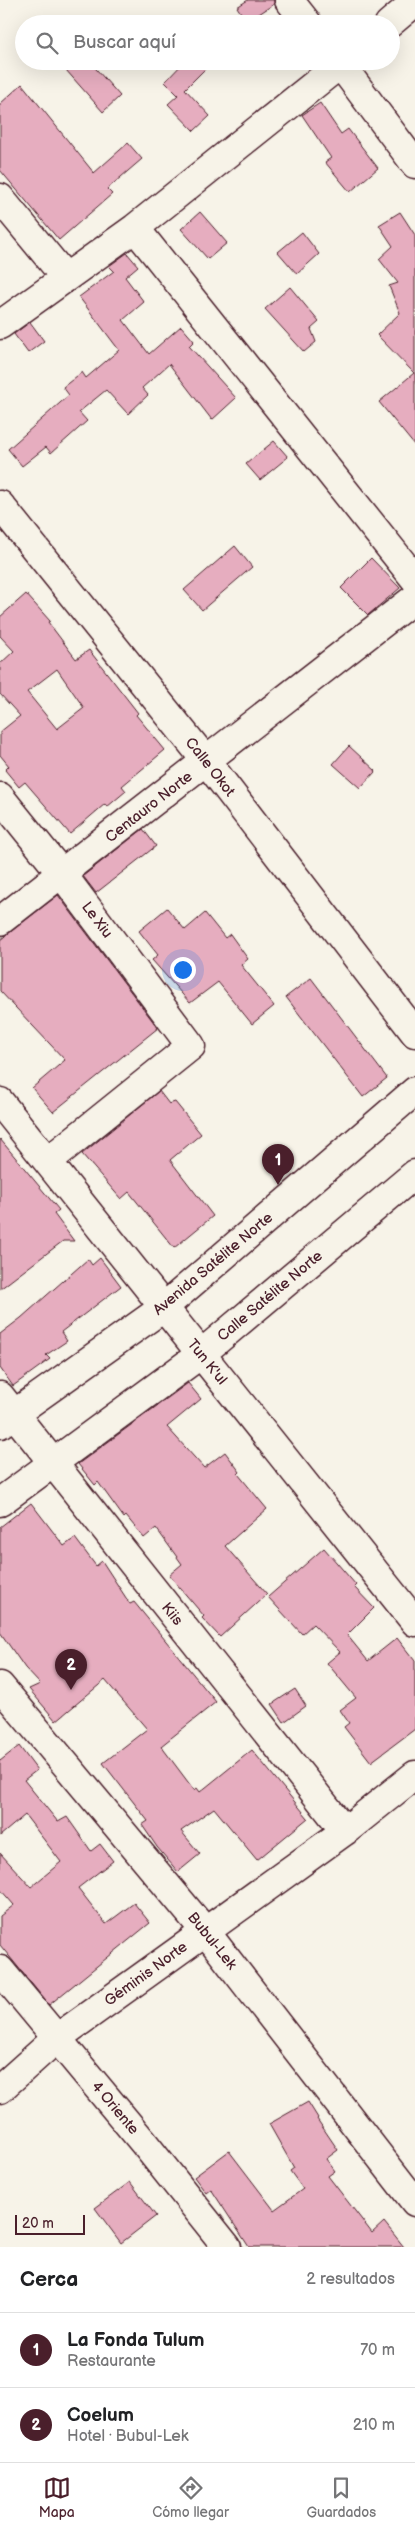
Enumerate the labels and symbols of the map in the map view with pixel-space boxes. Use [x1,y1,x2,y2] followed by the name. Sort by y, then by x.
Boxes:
[181,734,239,801] street label: Calle Okot
[102,767,196,847] street label: Centauro Norte
[77,898,117,942] street label: Le Xiu
[170,957,196,983] your location
[262,1144,294,1185] pin: 1
[149,1208,277,1320] street label: Avenida Satélite Norte
[214,1246,327,1346] street label: Calle Satélite Norte
[183,1335,231,1389] street label: Tun K'ul
[157,1599,187,1630] street label: Kiis
[55,1649,87,1690] pin: 2
[183,1908,241,1974] street label: Bubul-Lek
[101,1937,191,2011] street label: Géminis Norte
[87,2077,143,2139] street label: 4 Oriente
[15,2212,85,2235] scale bar

